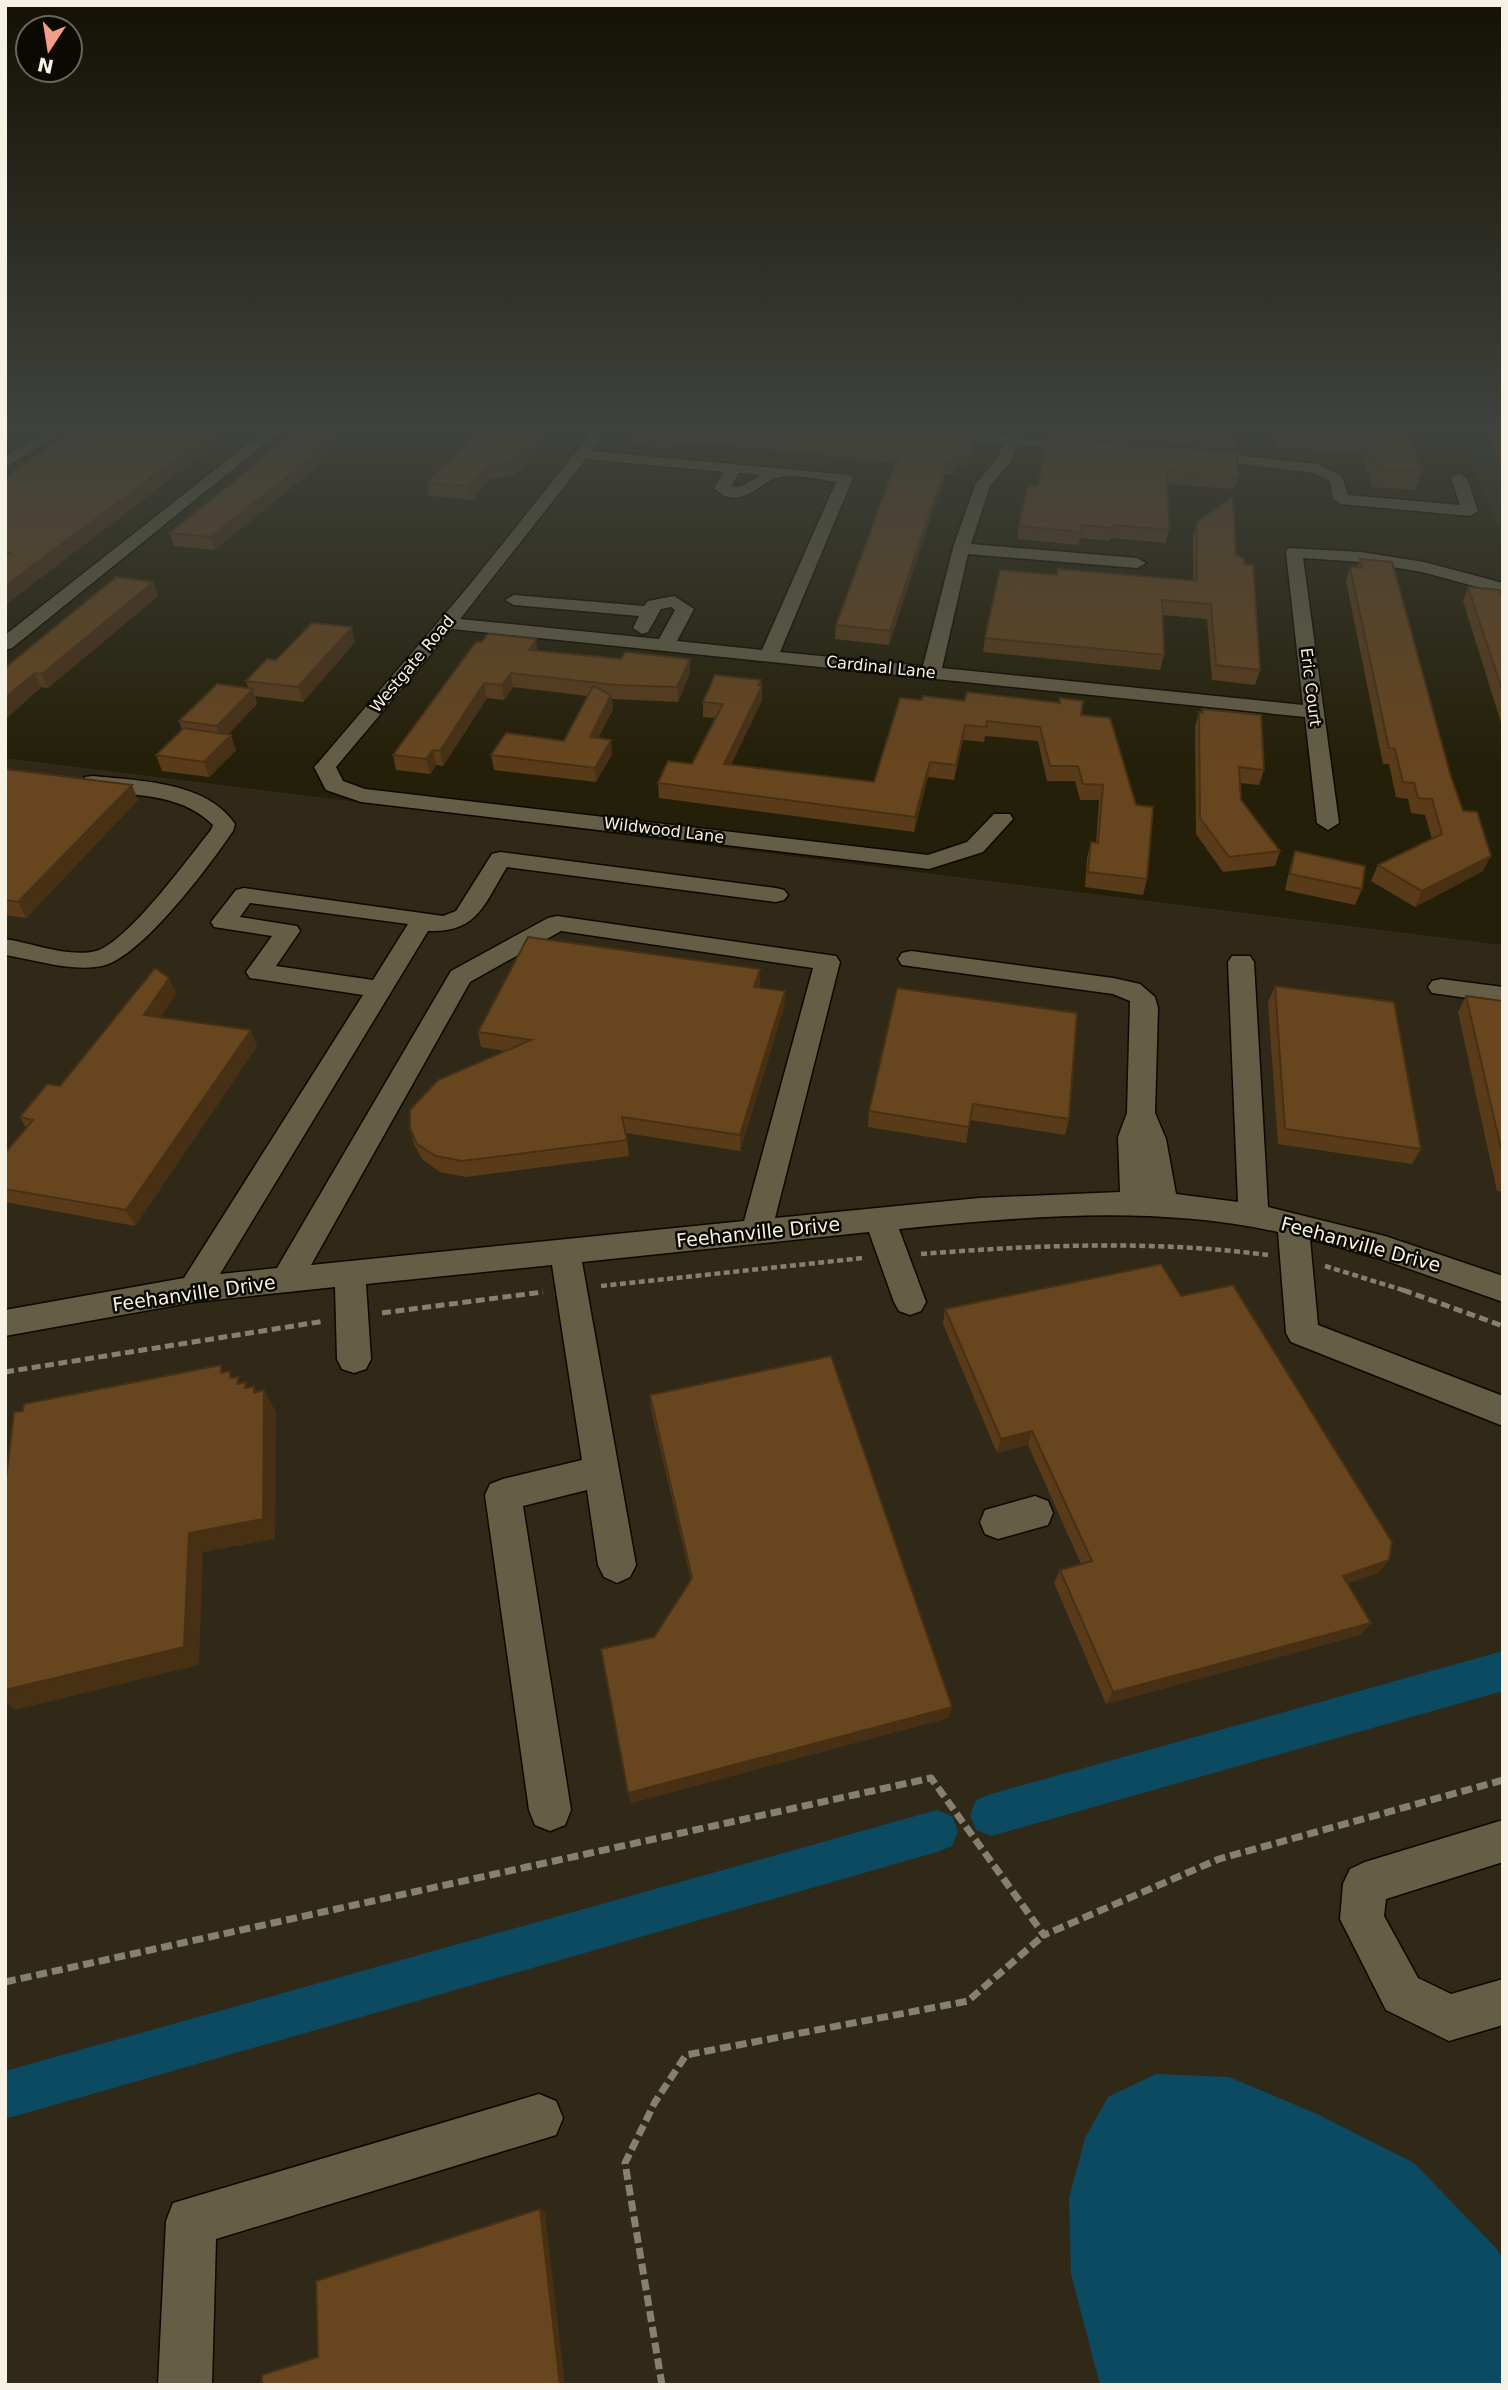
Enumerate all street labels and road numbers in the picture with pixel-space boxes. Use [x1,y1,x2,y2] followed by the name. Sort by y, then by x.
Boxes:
[366,612,458,716] street label: Westgate Road
[1297,647,1325,727] street label: Eric Court
[825,652,937,682] street label: Cardinal Lane
[603,813,725,847] street label: Wildwood Lane
[675,1212,841,1252] street label: Feehanville Drive
[1279,1212,1443,1276] street label: Feehanville Drive
[111,1271,277,1315] street label: Feehanville Drive

